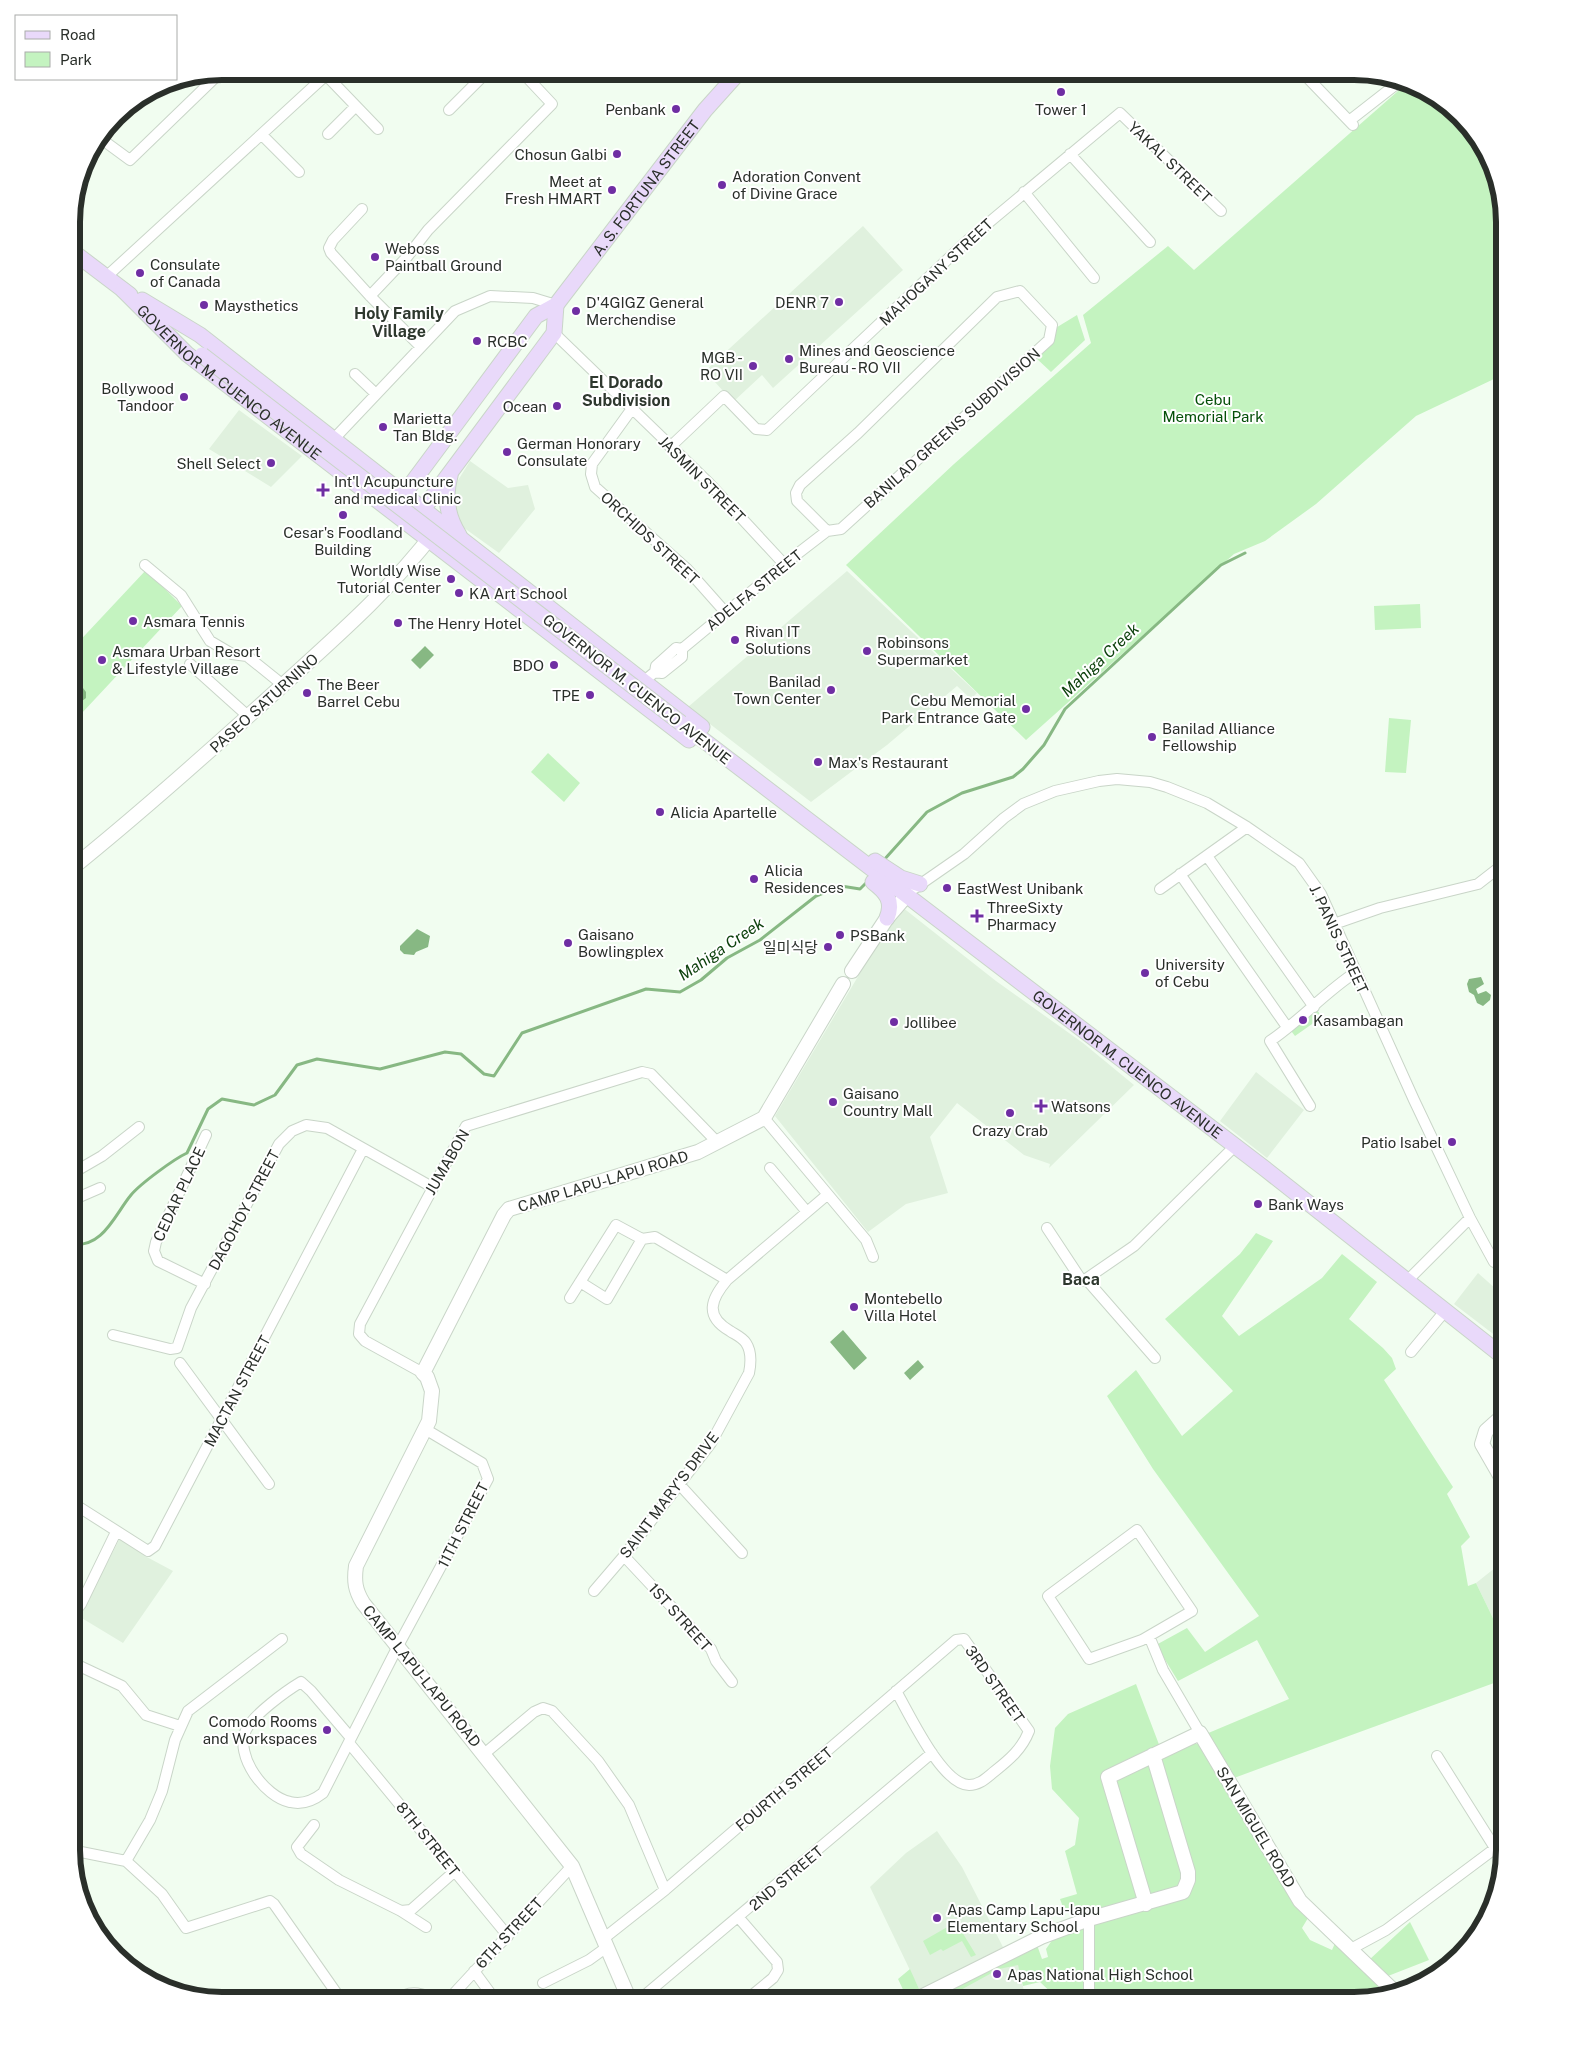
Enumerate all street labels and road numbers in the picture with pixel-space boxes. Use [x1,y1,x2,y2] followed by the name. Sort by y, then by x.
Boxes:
[588,117,703,259] street label: A. S. FORTUNA STREET
[1125,118,1215,206] street label: YAKAL STREET
[876,215,996,329] street label: MAHOGANY STREET
[134,301,325,463] street label: GOVERNOR M. CUENCO AVENUE
[860,344,1044,512] street label: BANILAD GREENS SUBDIVISION
[655,432,749,526] street label: JASMIN STREET
[597,488,703,588] street label: ORCHIDS STREET
[703,546,805,634] street label: ADELFA STREET
[540,610,734,768] street label: GOVERNOR M. CUENCO AVENUE
[206,650,322,756] street label: PASEO SATURNINO
[1306,882,1372,996] street label: J. PANIS STREET
[1030,986,1226,1142] street label: GOVERNOR M. CUENCO AVENUE
[421,1126,473,1198] street label: JUMABON
[150,1144,208,1244] street label: CEDAR PLACE
[205,1147,283,1273] street label: DAGOHOY STREET
[516,1147,690,1215] street label: CAMP LAPU-LAPU ROAD
[201,1332,274,1449] street label: MACTAN STREET
[616,1429,722,1561] street label: SAINT MARY'S DRIVE
[434,1480,492,1570] street label: 11TH STREET
[645,1580,715,1654] street label: 1ST STREET
[360,1602,484,1750] street label: CAMP LAPU-LAPU ROAD
[962,1642,1028,1726] street label: 3RD STREET
[732,1744,836,1834] street label: FOURTH STREET
[1213,1764,1299,1890] street label: SAN MIGUEL ROAD
[393,1798,463,1880] street label: 8TH STREET
[746,1842,826,1914] street label: 2ND STREET
[472,1894,546,1972] street label: 6TH STREET

